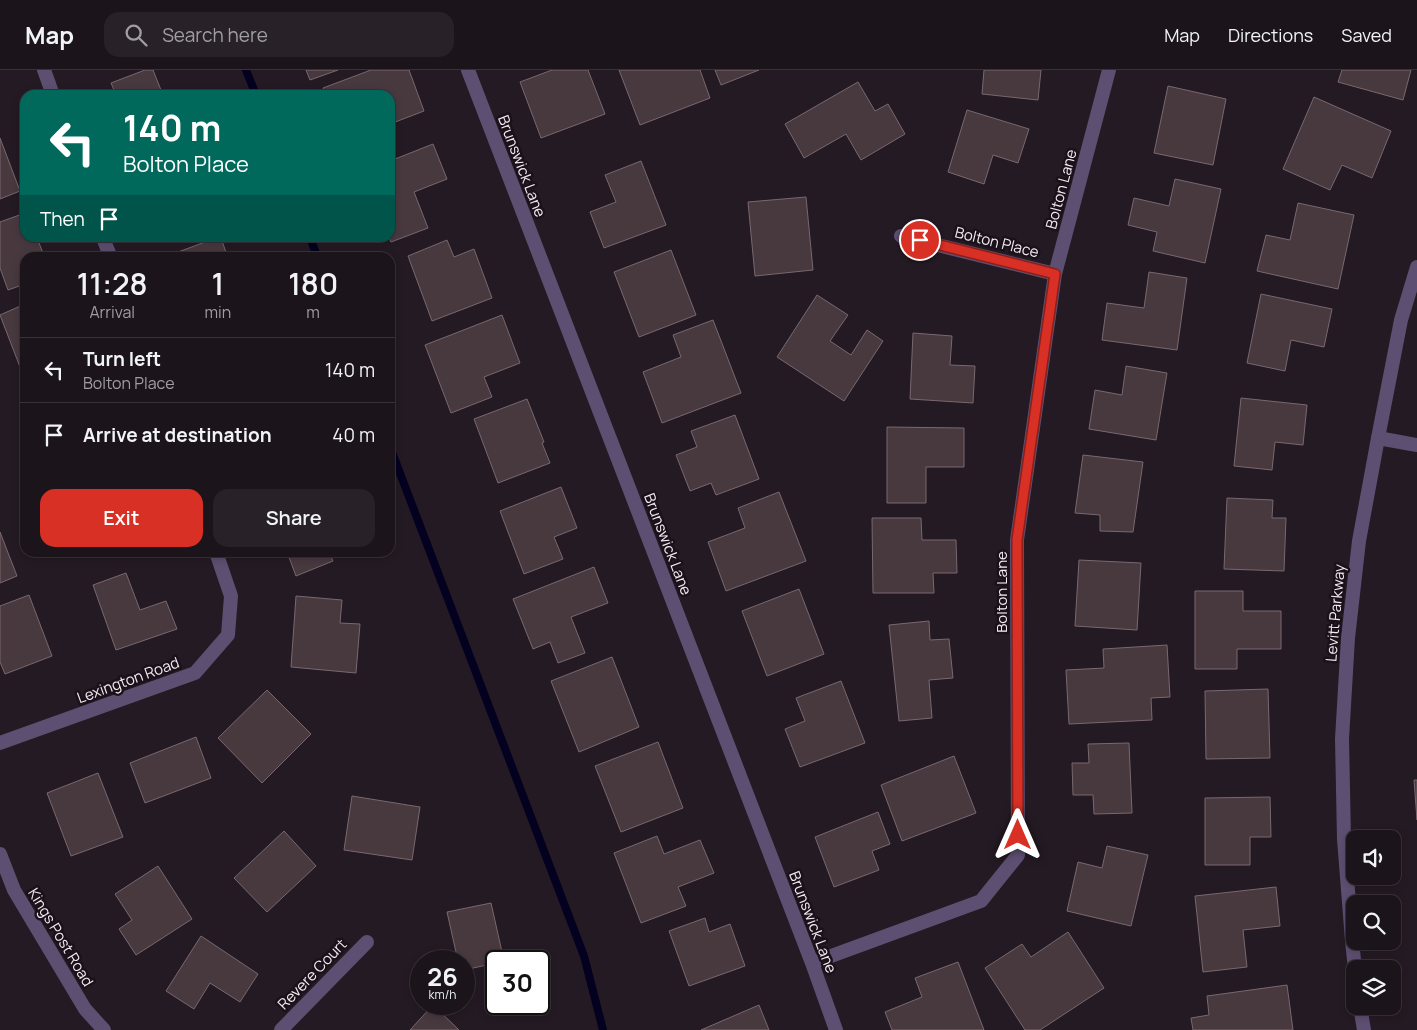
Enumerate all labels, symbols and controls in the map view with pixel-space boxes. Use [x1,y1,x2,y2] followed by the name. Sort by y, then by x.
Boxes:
[104,12,454,57] search box
[25,18,74,51] text: Map
[122,21,150,49] icon: search
[162,22,268,48] text: Search here
[1164,23,1200,47] text: Map
[1228,23,1313,47] text: Directions
[1341,23,1392,47] text: Saved
[123,104,221,152] text: 140 m
[40,110,105,175] icon: left
[493,112,551,220] street label: Brunswick Lane
[1040,147,1082,231] street label: Bolton Lane
[123,149,249,179] text: Bolton Place
[95,205,123,233] icon: arrive
[40,206,85,232] text: Then
[899,219,941,261] pin
[953,221,1041,263] street label: Bolton Place
[906,226,934,254] icon: arrive
[77,263,148,304] text: 11:28
[212,263,224,304] text: 1
[288,263,338,304] text: 180
[89,301,135,323] text: Arrival
[205,301,231,323] text: min
[306,301,320,323] text: m
[83,346,161,372] text: Turn left
[40,356,68,384] icon: left
[325,357,375,383] text: 140 m
[83,372,175,394] text: Bolton Place
[40,421,68,449] icon: arrive
[83,422,272,448] text: Arrive at destination
[332,422,375,448] text: 40 m
[40,489,203,547] button: Exit
[213,489,375,547] button: Share
[639,490,697,598] street label: Brunswick Lane
[991,551,1012,633] street label: Bolton Lane
[1320,563,1350,663] street label: Levitt Parkway
[74,652,182,708] street label: Lexington Road
[991,808,1043,860] position arrow
[1346,830,1401,1015] map controls
[1346,830,1401,885] button: sound
[784,868,842,976] street label: Brunswick Lane
[23,884,99,990] street label: Kings Post Road
[1346,895,1401,950] button: search
[273,934,351,1014] street label: Revere Court
[485,950,550,1015] speed limit sign: 30
[427,959,458,994] text: 26
[1346,960,1401,1015] button: layers
[429,986,456,1003] text: km/h

